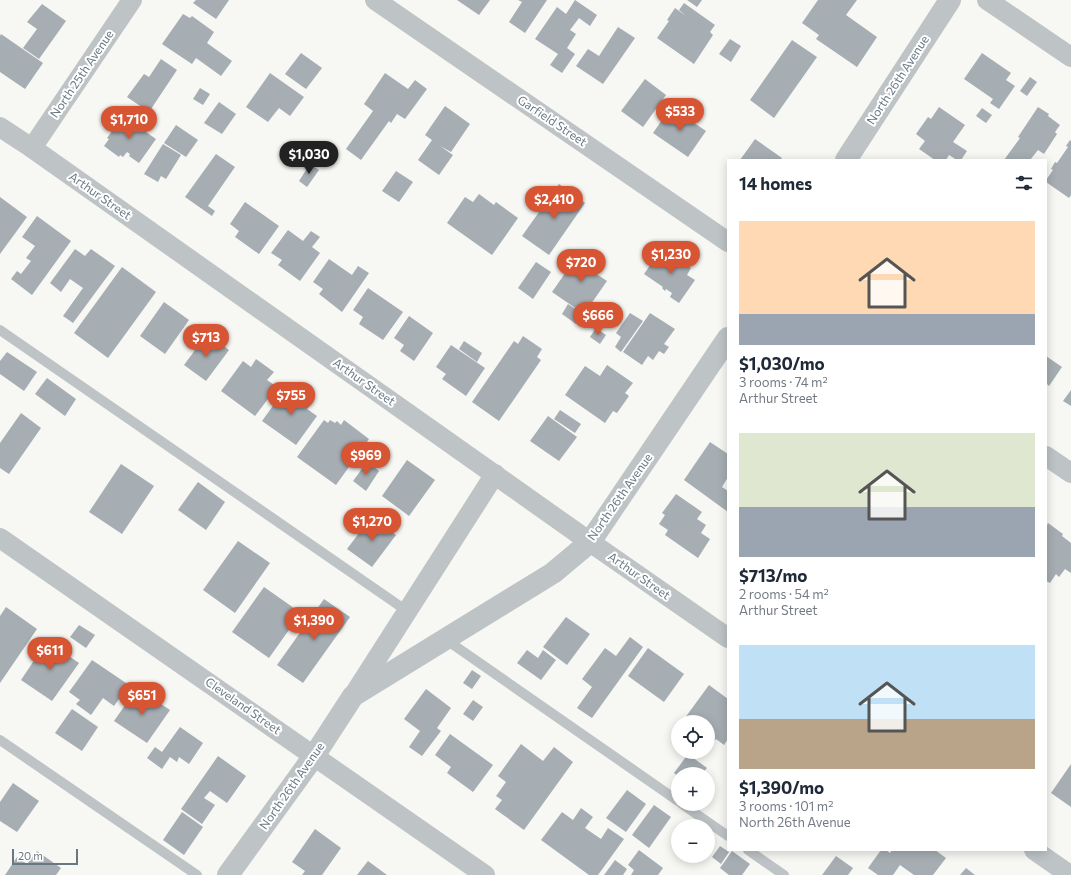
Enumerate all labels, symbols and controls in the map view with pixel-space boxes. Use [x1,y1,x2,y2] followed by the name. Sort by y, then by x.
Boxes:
[47,27,116,120] street label: North 25th Avenue
[863,32,931,127] street label: North 26th Avenue
[515,92,590,148] street label: Garfield Street
[656,98,704,132] pin: $533
[665,103,695,119] text: $533
[96,106,162,140] pin: $1,710
[110,111,148,127] text: $1,710
[276,141,342,175] pin: $1,030
[288,146,330,162] text: $1,030
[67,169,134,222] street label: Arthur Street
[1013,172,1035,194] icon: filters
[739,173,812,194] text: 14 homes
[521,186,587,220] pin: $2,410
[534,191,574,207] text: $2,410
[638,241,704,275] pin: $1,230
[651,246,691,262] text: $1,230
[851,247,923,319] icon: home
[557,249,605,283] pin: $720
[566,254,596,270] text: $720
[574,302,622,336] pin: $666
[582,307,614,323] text: $666
[182,324,230,358] pin: $713
[192,329,220,345] text: $713
[739,353,825,374] text: $1,030/mo
[331,355,398,408] street label: Arthur Street
[739,374,828,390] text: 3 rooms · 74 m²
[267,382,315,416] pin: $755
[276,387,306,403] text: $755
[739,390,818,406] text: Arthur Street
[342,442,390,476] pin: $969
[350,447,382,463] text: $969
[584,450,654,543] street label: North 26th Avenue
[851,459,923,531] icon: home
[339,508,405,542] pin: $1,270
[352,513,392,529] text: $1,270
[606,549,673,602] street label: Arthur Street
[739,565,808,586] text: $713/mo
[739,586,829,602] text: 2 rooms · 54 m²
[739,602,818,618] text: Arthur Street
[281,607,347,641] pin: $1,390
[294,612,334,628] text: $1,390
[26,637,74,671] pin: $611
[36,642,64,658] text: $611
[851,671,923,743] icon: home
[203,674,284,736] street label: Cleveland Street
[118,682,166,716] pin: $651
[128,687,156,703] text: $651
[671,715,715,863] map controls
[671,715,715,759] button: locate
[256,739,326,832] street label: North 26th Avenue
[671,767,715,811] button: +
[739,777,824,798] text: $1,390/mo
[739,798,833,814] text: 3 rooms · 101 m²
[739,814,851,830] text: North 26th Avenue
[671,819,715,863] button: −
[12,847,78,866] scale bar
[18,849,43,862] text: 20 m

